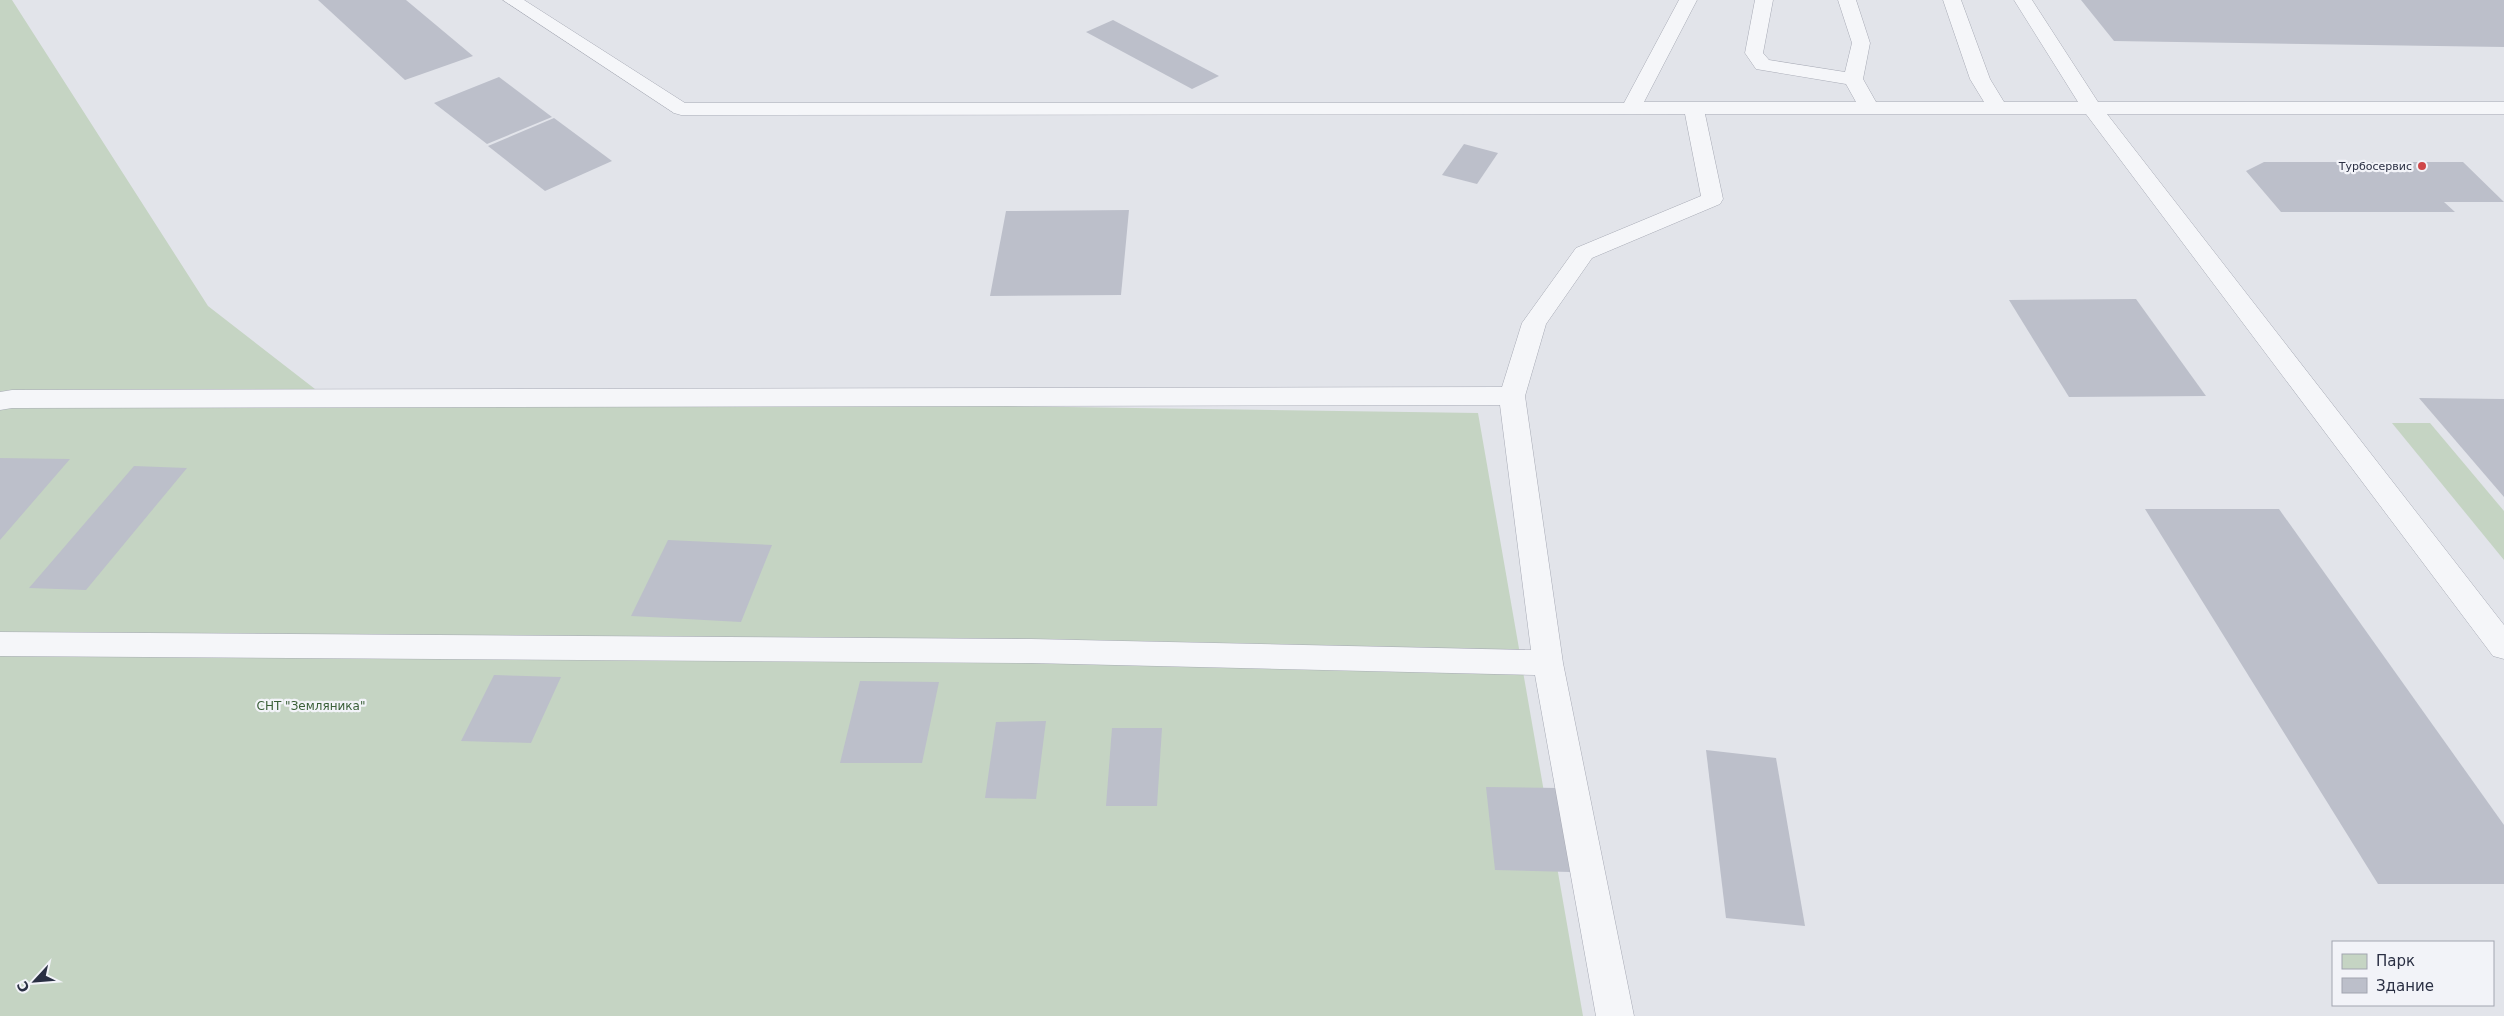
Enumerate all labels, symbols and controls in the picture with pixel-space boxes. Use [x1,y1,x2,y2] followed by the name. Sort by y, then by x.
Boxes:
[2338,160,2412,173] place label: Турбосервис
[2416,160,2428,172] marker: Турбосервис
[257,699,365,713] park label: СНТ "Земляника"
[2332,941,2494,1006] legend
[2376,952,2415,970] text: Парк
[10,956,60,1006] north arrow
[2376,977,2434,995] text: Здание
[14,979,33,995] text: С

